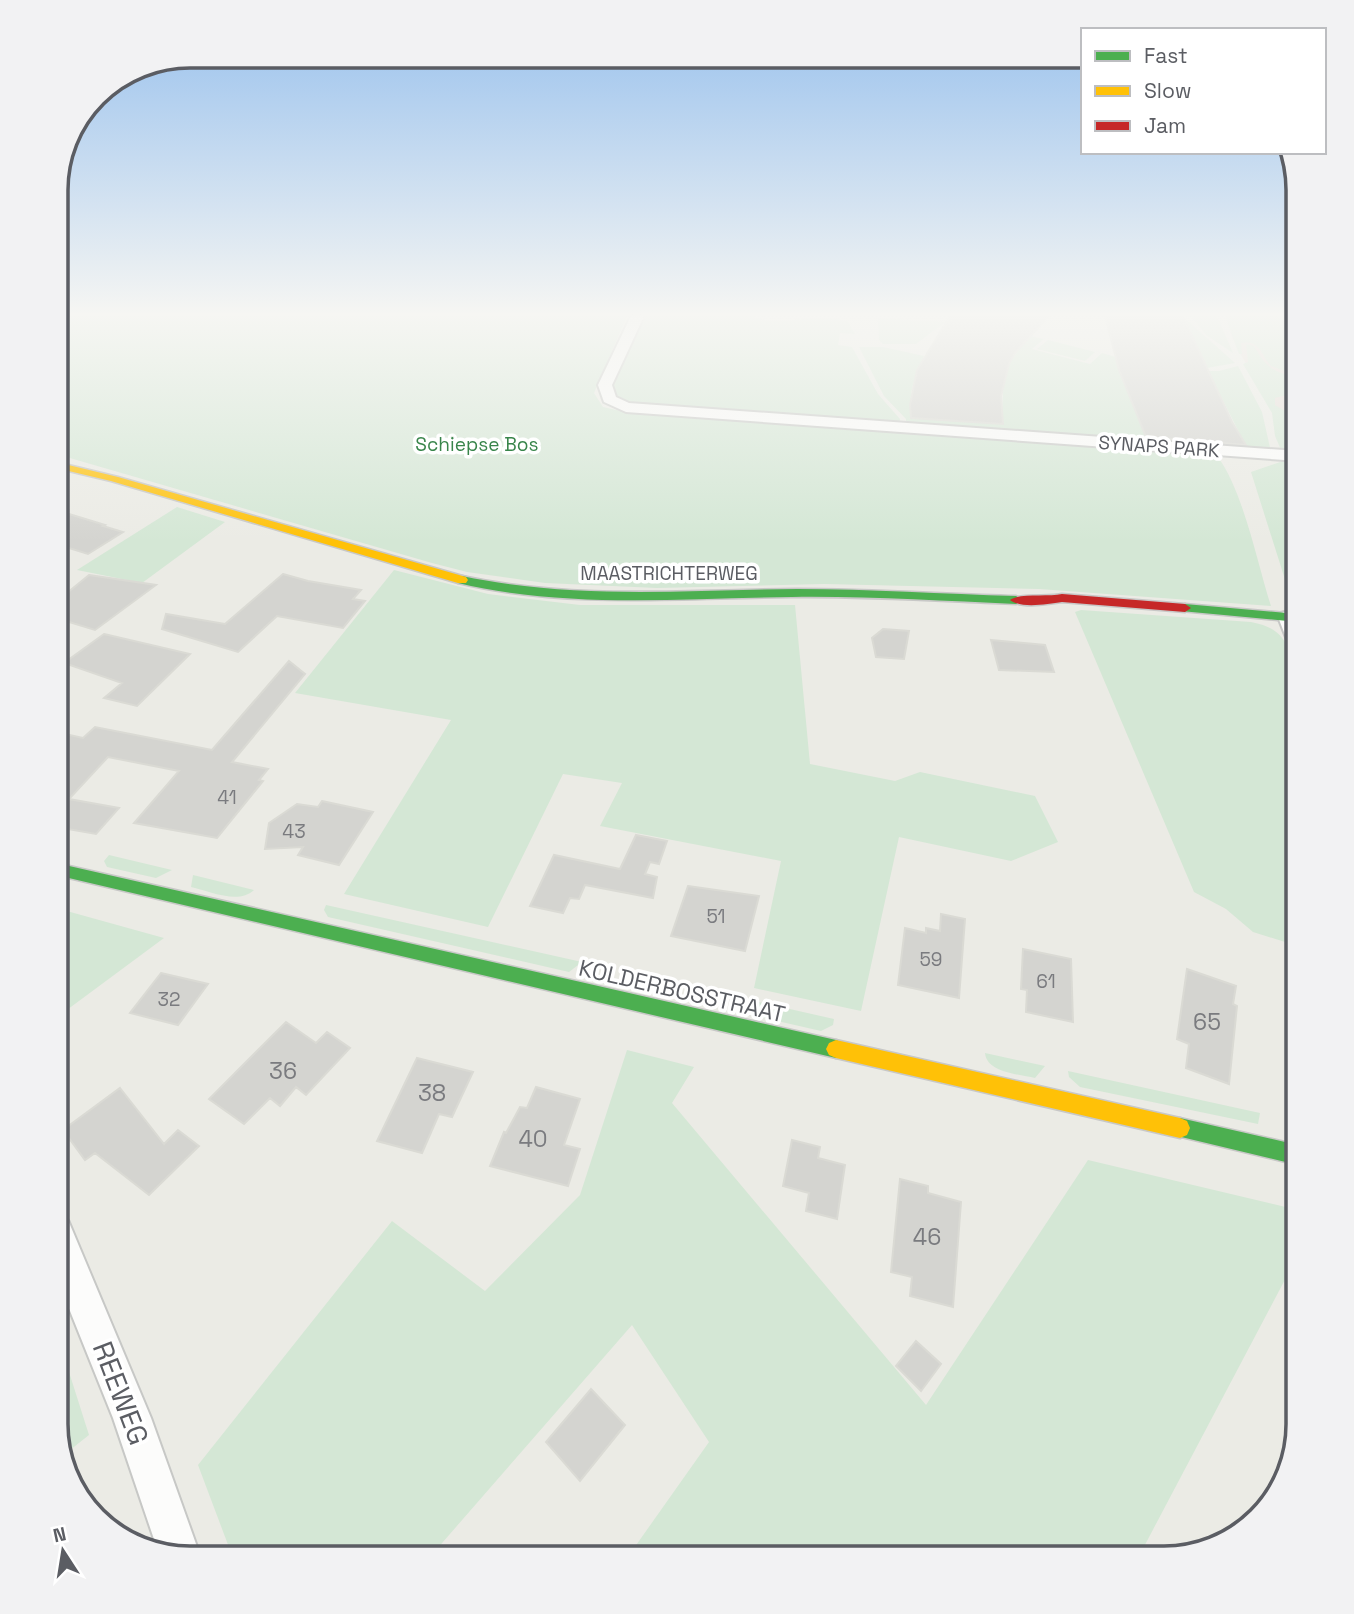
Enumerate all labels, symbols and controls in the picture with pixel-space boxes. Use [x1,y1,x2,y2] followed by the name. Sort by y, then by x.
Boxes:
[1081,28,1326,154] legend
[1144,42,1188,69] text: Fast
[1144,77,1192,104] text: Slow
[1144,112,1186,139] text: Jam
[1098,430,1221,463] street label: SYNAPS PARK
[415,432,539,457] park label: Schiepse Bos
[580,561,758,586] street label: MAASTRICHTERWEG
[217,785,237,810] house number: 41
[282,819,306,844] house number: 43
[706,904,726,929] house number: 51
[919,947,943,972] house number: 59
[576,953,788,1029] street label: KOLDERBOSSTRAAT
[1036,969,1056,994] house number: 61
[158,987,180,1012] house number: 32
[1193,1007,1221,1037] house number: 65
[269,1056,297,1086] house number: 36
[418,1078,446,1108] house number: 38
[518,1124,548,1154] house number: 40
[913,1222,941,1252] house number: 46
[85,1336,157,1450] street label: REEWEG
[28,1516,98,1586] north arrow
[51,1521,68,1548] text: N

